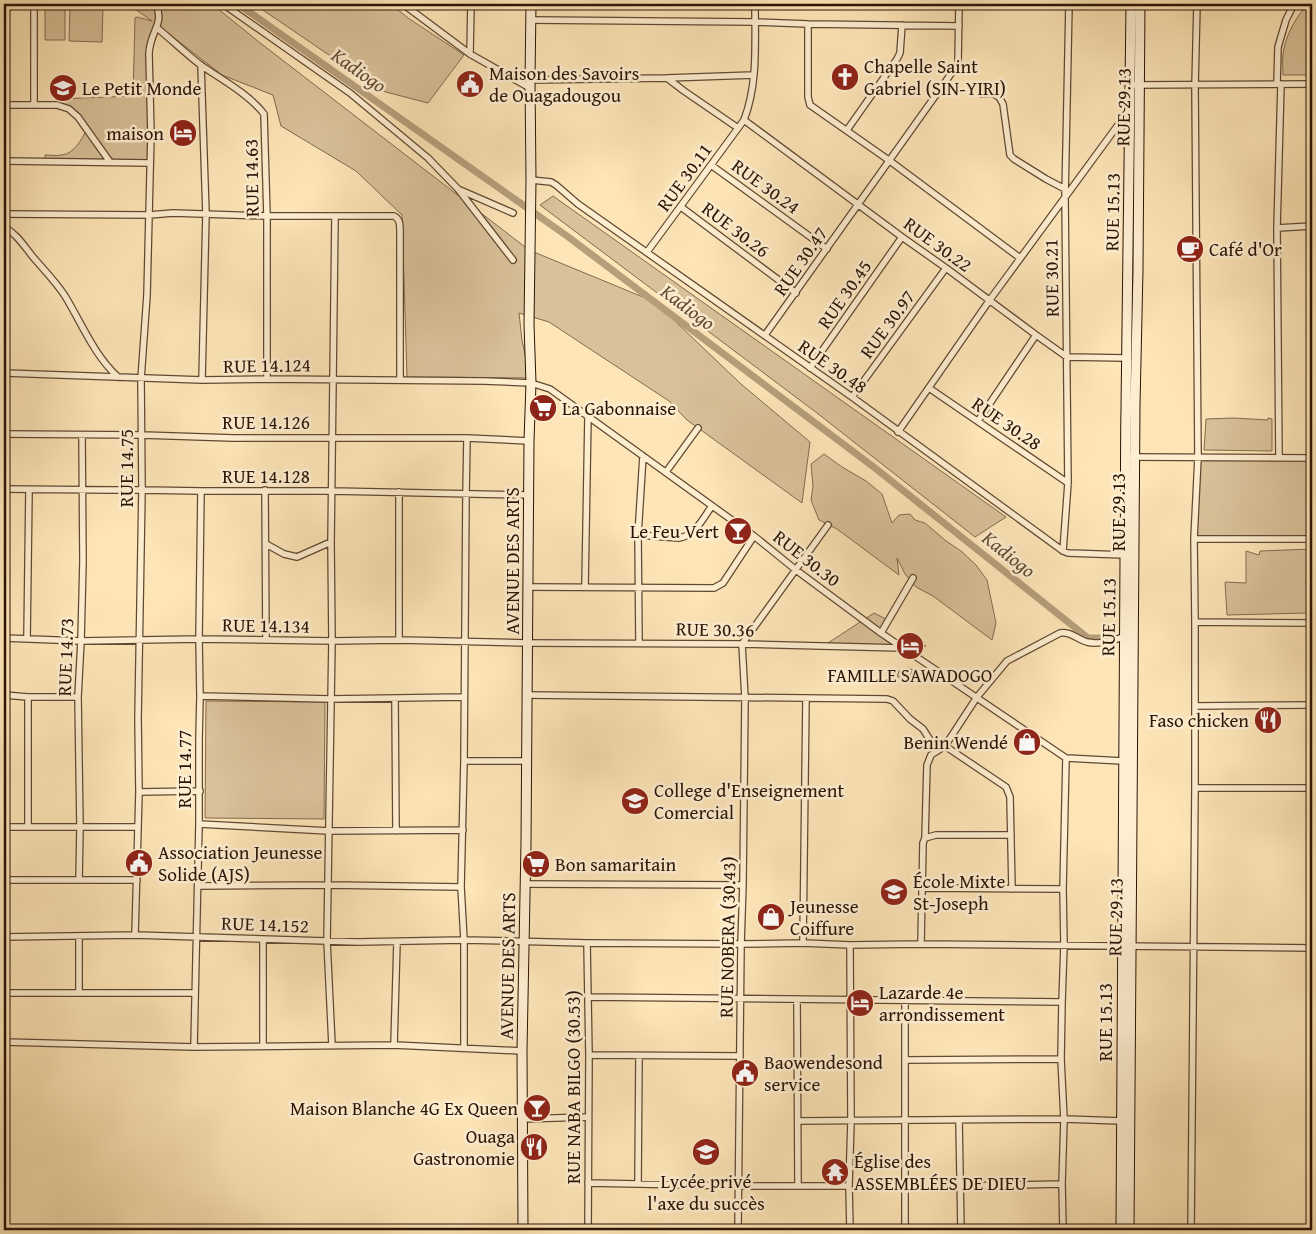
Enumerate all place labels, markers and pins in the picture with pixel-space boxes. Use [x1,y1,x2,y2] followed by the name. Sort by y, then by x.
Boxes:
[864,52,1006,102] place label: Chapelle Saint Gabriel (SIN-YIRI)
[489,59,639,109] place label: Maison des Savoirs de Ouagadougou
[830,62,860,92] church icon: Chapelle Saint Gabriel (SIN-YIRI)
[455,69,485,99] public building icon: Maison des Savoirs de Ouagadougou
[48,73,78,103] school or university icon: Le Petit Monde
[82,74,202,102] place label: Le Petit Monde
[168,118,198,148] hotel icon: maison
[106,119,164,147] place label: maison
[1175,234,1205,264] cafe icon: Café d'Or
[1209,235,1282,263] place label: Café d'Or
[528,393,558,423] supermarket icon: La Gabonnaise
[562,394,676,422] place label: La Gabonnaise
[723,516,753,546] bar icon: Le Feu Vert
[630,517,719,545] place label: Le Feu Vert
[895,631,925,661] hotel icon: FAMILLE SAWADOGO
[828,661,992,689] place label: FAMILLE SAWADOGO
[1253,705,1283,735] restaurant icon: Faso chicken
[1149,706,1249,734] place label: Faso chicken
[1012,727,1042,757] shop icon: Benin Wendé
[903,728,1008,756] place label: Benin Wendé
[654,776,844,826] place label: College d'Enseignement Comercial
[620,786,650,816] school or university icon: College d'Enseignement Comercial
[158,838,322,888] place label: Association Jeunesse Solide (AJS)
[124,848,154,878] public building icon: Association Jeunesse Solide (AJS)
[521,849,551,879] supermarket icon: Bon samaritain
[555,850,677,878] place label: Bon samaritain
[913,867,1005,917] place label: École Mixte St-Joseph
[879,877,909,907] school or university icon: École Mixte St-Joseph
[788,892,859,942] place label: Jeunesse Coiffure
[756,902,786,932] shop icon: Jeunesse Coiffure
[879,978,1005,1028] place label: Lazarde 4e arrondissement
[845,988,875,1018] hotel icon: Lazarde 4e arrondissement
[764,1048,884,1098] place label: Baowendesond service
[730,1058,760,1088] public building icon: Baowendesond service
[522,1093,552,1123] bar icon: Maison Blanche 4G Ex Queen
[290,1094,518,1122] place label: Maison Blanche 4G Ex Queen
[413,1122,515,1172] place label: Ouaga Gastronomie
[519,1132,549,1162] restaurant icon: Ouaga Gastronomie
[691,1137,721,1167] school or university icon: Lycée privé l'axe du succès
[854,1147,1027,1197] place label: Église des ASSEMBLÉES DE DIEU
[820,1157,850,1187] temple icon: Église des ASSEMBLÉES DE DIEU
[647,1167,765,1217] place label: Lycée privé l'axe du succès

